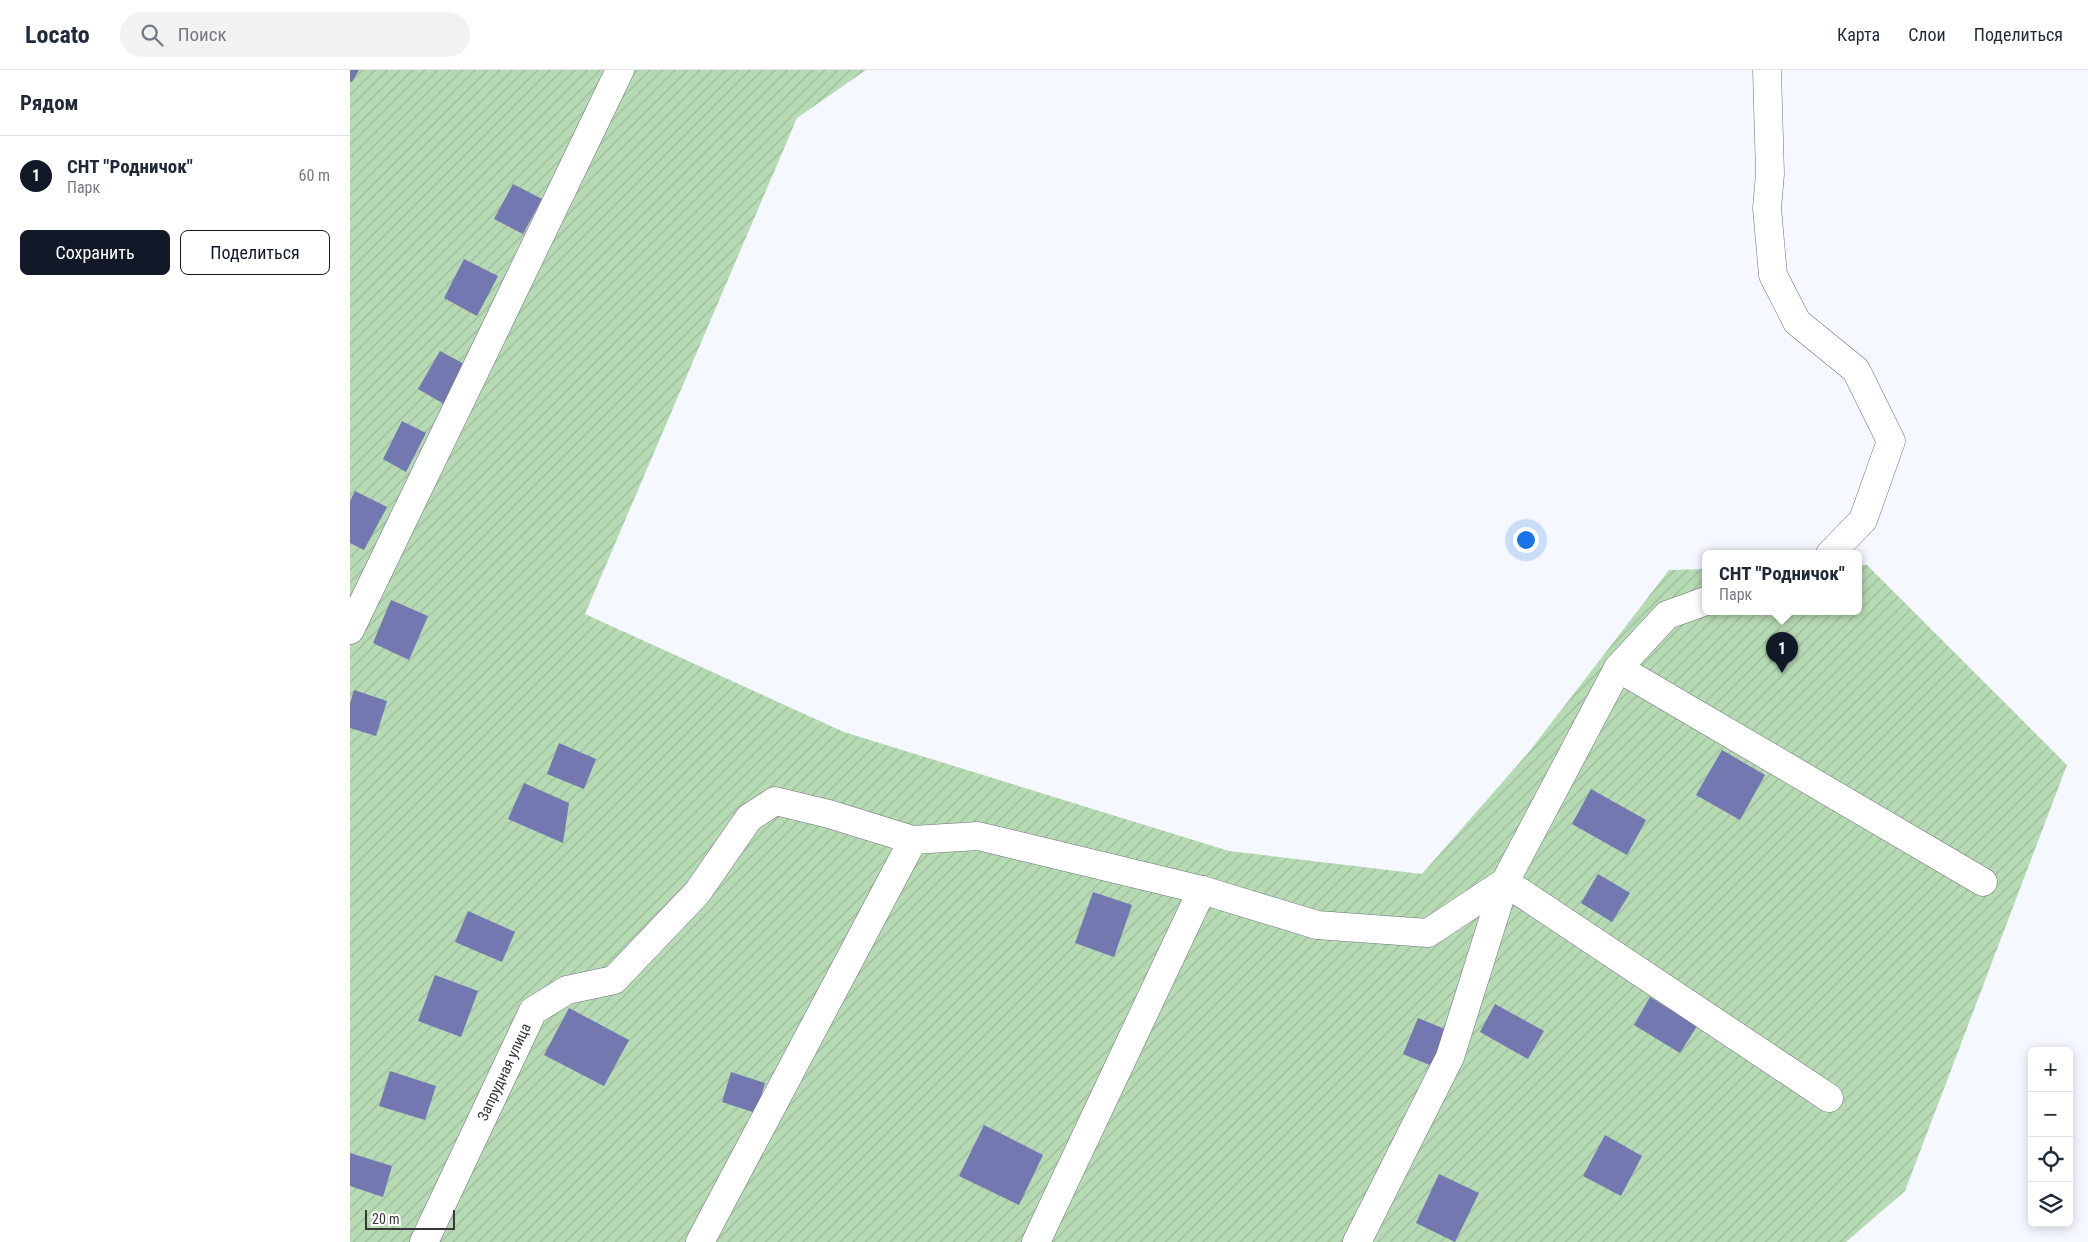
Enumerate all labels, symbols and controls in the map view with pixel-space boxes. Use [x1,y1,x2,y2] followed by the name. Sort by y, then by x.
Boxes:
[120,12,470,57] search box
[25,21,90,49] text: Locato
[138,21,166,49] icon: search
[178,23,227,46] text: Поиск
[1837,24,1880,45] text: Карта
[1908,24,1946,45] text: Слои
[1974,24,2063,45] text: Поделиться
[20,91,79,115] text: Рядом
[67,155,193,178] text: СНТ "Родничок"
[32,166,40,185] text: 1
[298,166,330,185] text: 60 m
[67,178,100,197] text: Парк
[20,230,170,275] button: Сохранить
[180,230,330,275] button: Поделиться
[1513,527,1539,553] your location
[1702,550,1862,615] popup
[1719,562,1845,585] text: СНТ "Родничок"
[1719,585,1752,604] text: Парк
[1766,632,1798,673] pin: 1
[474,1020,535,1124] street label: Запрудная улица
[2028,1047,2073,1227] map controls
[2028,1047,2073,1092] button: +
[2028,1092,2073,1137] button: −
[2028,1137,2073,1182] button: locate
[2028,1182,2073,1227] button: layers
[365,1207,455,1230] scale bar
[372,1211,400,1227] text: 20 m

